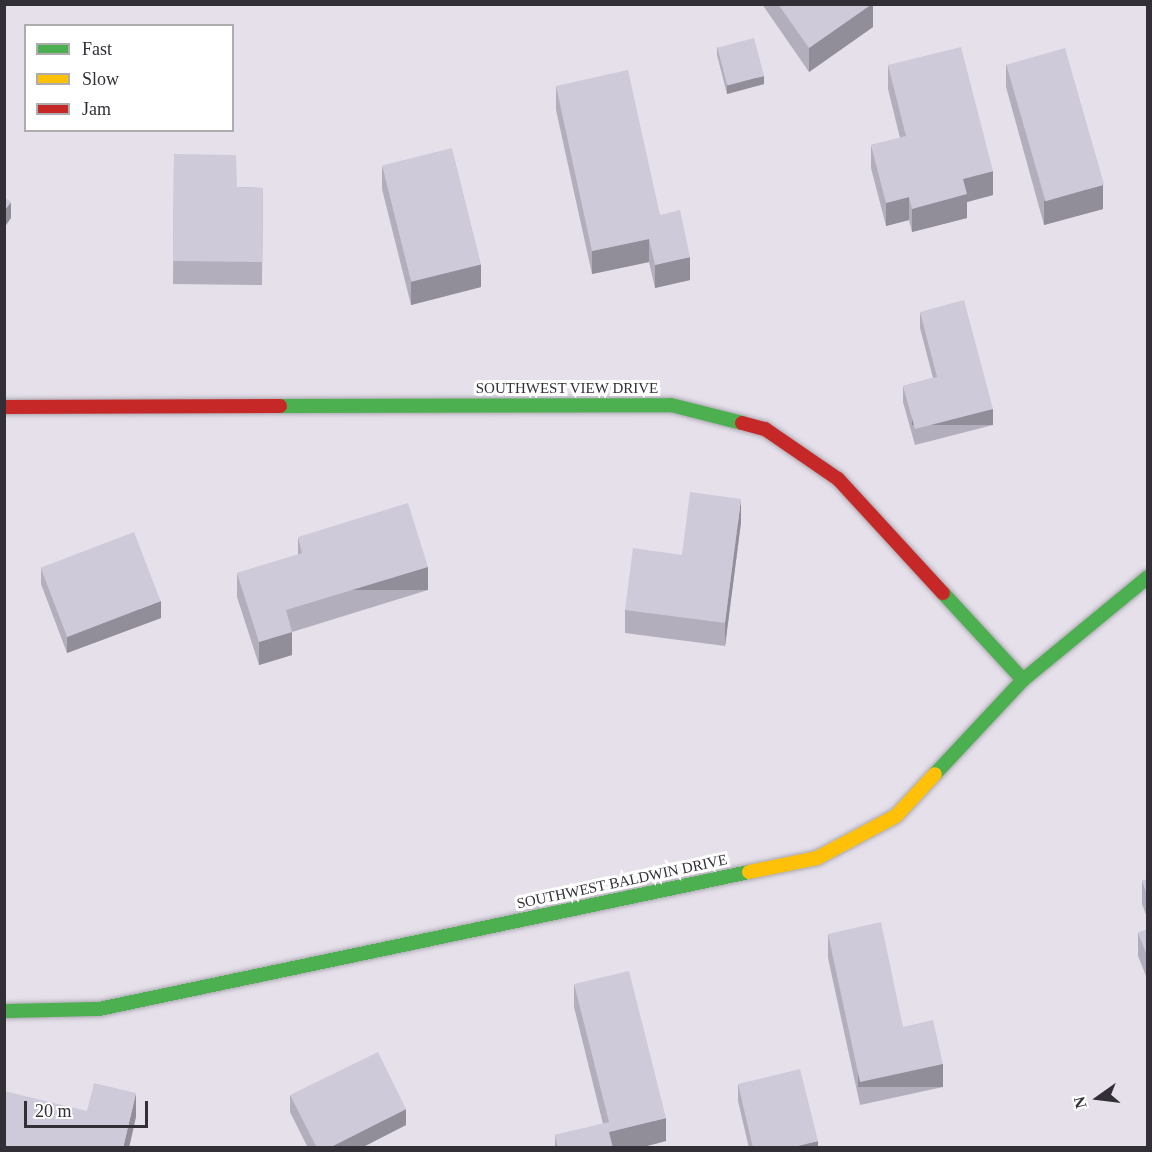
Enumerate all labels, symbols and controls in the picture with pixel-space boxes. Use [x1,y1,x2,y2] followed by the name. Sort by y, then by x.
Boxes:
[24,24,234,132] legend
[82,39,112,59] text: Fast
[82,69,119,89] text: Slow
[82,99,111,119] text: Jam
[475,380,659,398] street label: SOUTHWEST VIEW DRIVE
[515,851,729,913] street label: SOUTHWEST BALDWIN DRIVE
[1068,1068,1128,1128] north arrow
[27,1089,152,1127] scale bar
[1070,1095,1090,1110] text: N
[35,1101,72,1121] text: 20 m

